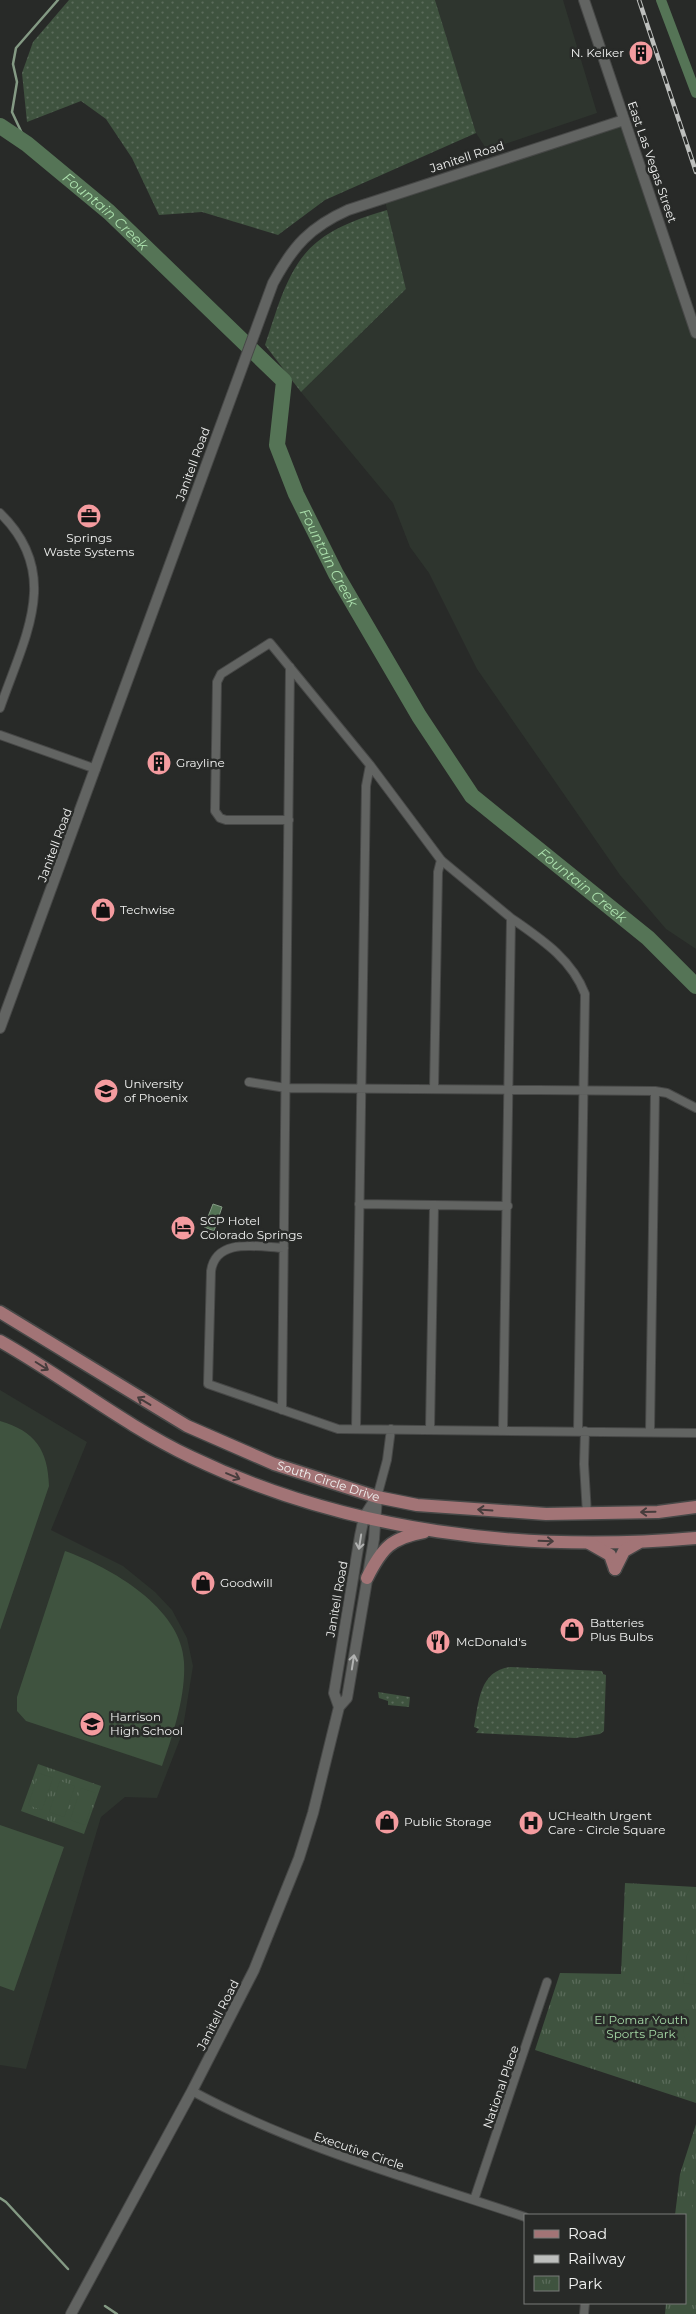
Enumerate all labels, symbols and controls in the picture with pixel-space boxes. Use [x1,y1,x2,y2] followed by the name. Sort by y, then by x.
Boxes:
[628,40,654,66] building icon: N. Kelker
[571,45,624,60] place label: N. Kelker
[625,99,680,225] street label: East Las Vegas Street
[427,137,506,176] street label: Janitell Road
[59,168,153,255] water label: Fountain Creek
[172,425,213,504] street label: Janitell Road
[76,503,102,529] office icon: Springs Waste Systems
[296,505,363,611] water label: Fountain Creek
[44,530,135,559] place label: Springs Waste Systems
[146,750,172,776] building icon: Grayline
[176,755,225,770] place label: Grayline
[34,806,75,885] street label: Janitell Road
[534,844,631,927] water label: Fountain Creek
[90,897,116,923] shop icon: Techwise
[120,902,175,917] place label: Techwise
[124,1076,189,1105] place label: University of Phoenix
[93,1078,119,1104] school or university icon: University of Phoenix
[200,1213,303,1242] place label: SCP Hotel Colorado Springs
[170,1215,196,1241] hotel icon: SCP Hotel Colorado Springs
[34,1361,48,1371] one-way arrow
[138,1396,152,1406] one-way arrow
[275,1457,382,1504] street label: South Circle Drive
[225,1472,240,1481] one-way arrow
[477,1506,493,1515] one-way arrow
[640,1507,656,1517] one-way arrow
[354,1533,364,1549] one-way arrow
[538,1536,554,1545] one-way arrow
[322,1560,351,1639] street label: Janitell Road
[190,1570,216,1596] shop icon: Goodwill
[220,1575,273,1590] place label: Goodwill
[590,1615,653,1644] place label: Batteries Plus Bulbs
[559,1617,585,1643] shop icon: Batteries Plus Bulbs
[425,1629,451,1655] restaurant icon: McDonald's
[456,1634,527,1649] place label: McDonald's
[348,1654,358,1670] one-way arrow
[110,1709,183,1738] place label: Harrison High School
[79,1711,105,1737] school or university icon: Harrison High School
[548,1808,666,1837] place label: UCHealth Urgent Care - Circle Square
[374,1809,400,1835] shop icon: Public Storage
[518,1810,544,1836] hospital icon: UCHealth Urgent Care - Circle Square
[404,1814,492,1829] place label: Public Storage
[193,1977,242,2053] street label: Janitell Road
[594,2012,688,2041] park label: El Pomar Youth Sports Park
[479,2043,522,2130] street label: National Place
[312,2128,406,2173] street label: Executive Circle
[524,2214,686,2304] legend
[568,2224,607,2243] text: Road
[568,2249,626,2268] text: Railway
[568,2274,602,2293] text: Park

